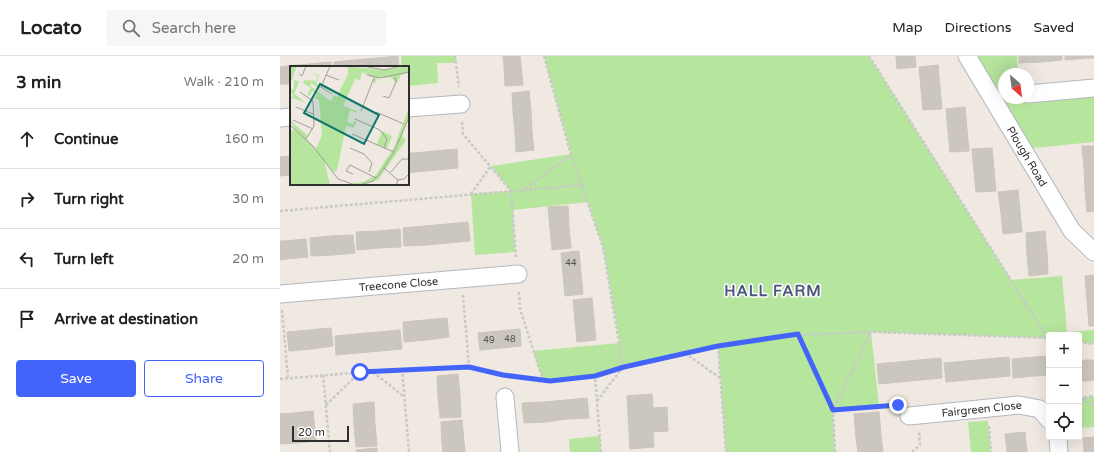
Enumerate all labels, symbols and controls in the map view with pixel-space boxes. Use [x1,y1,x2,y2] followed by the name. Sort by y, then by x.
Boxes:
[106,10,386,46] search box
[20,17,82,39] text: Locato
[120,17,142,39] icon: search
[152,19,236,37] text: Search here
[892,19,923,36] text: Map
[945,19,1012,36] text: Directions
[1034,19,1074,36] text: Saved
[290,66,409,185] inset map
[998,68,1034,104] north arrow
[16,72,61,93] text: 3 min
[184,74,264,90] text: Walk · 210 m
[1004,124,1050,189] street label: Plough Road
[16,128,38,150] icon: ahead
[54,130,118,148] text: Continue
[224,131,264,147] text: 160 m
[16,188,38,210] icon: right
[54,190,124,208] text: Turn right
[232,191,264,207] text: 30 m
[16,248,38,270] icon: left
[54,250,114,268] text: Turn left
[232,251,264,267] text: 20 m
[565,258,577,269] house number: 44
[358,275,439,294] street label: Treecone Close
[724,282,822,300] district label: HALL FARM
[16,308,38,330] icon: arrive
[54,310,198,328] text: Arrive at destination
[1046,332,1082,440] map controls
[1046,332,1082,368] button: +
[504,334,516,345] house number: 48
[483,335,495,346] house number: 49
[16,360,136,397] button: Save
[144,360,264,397] button: Share
[351,363,369,381] route start
[1046,368,1082,404] button: −
[889,396,907,414] route end
[941,399,1022,420] street label: Fairgreen Close
[1046,404,1082,440] button: locate
[292,424,349,443] scale bar
[298,426,325,439] text: 20 m

